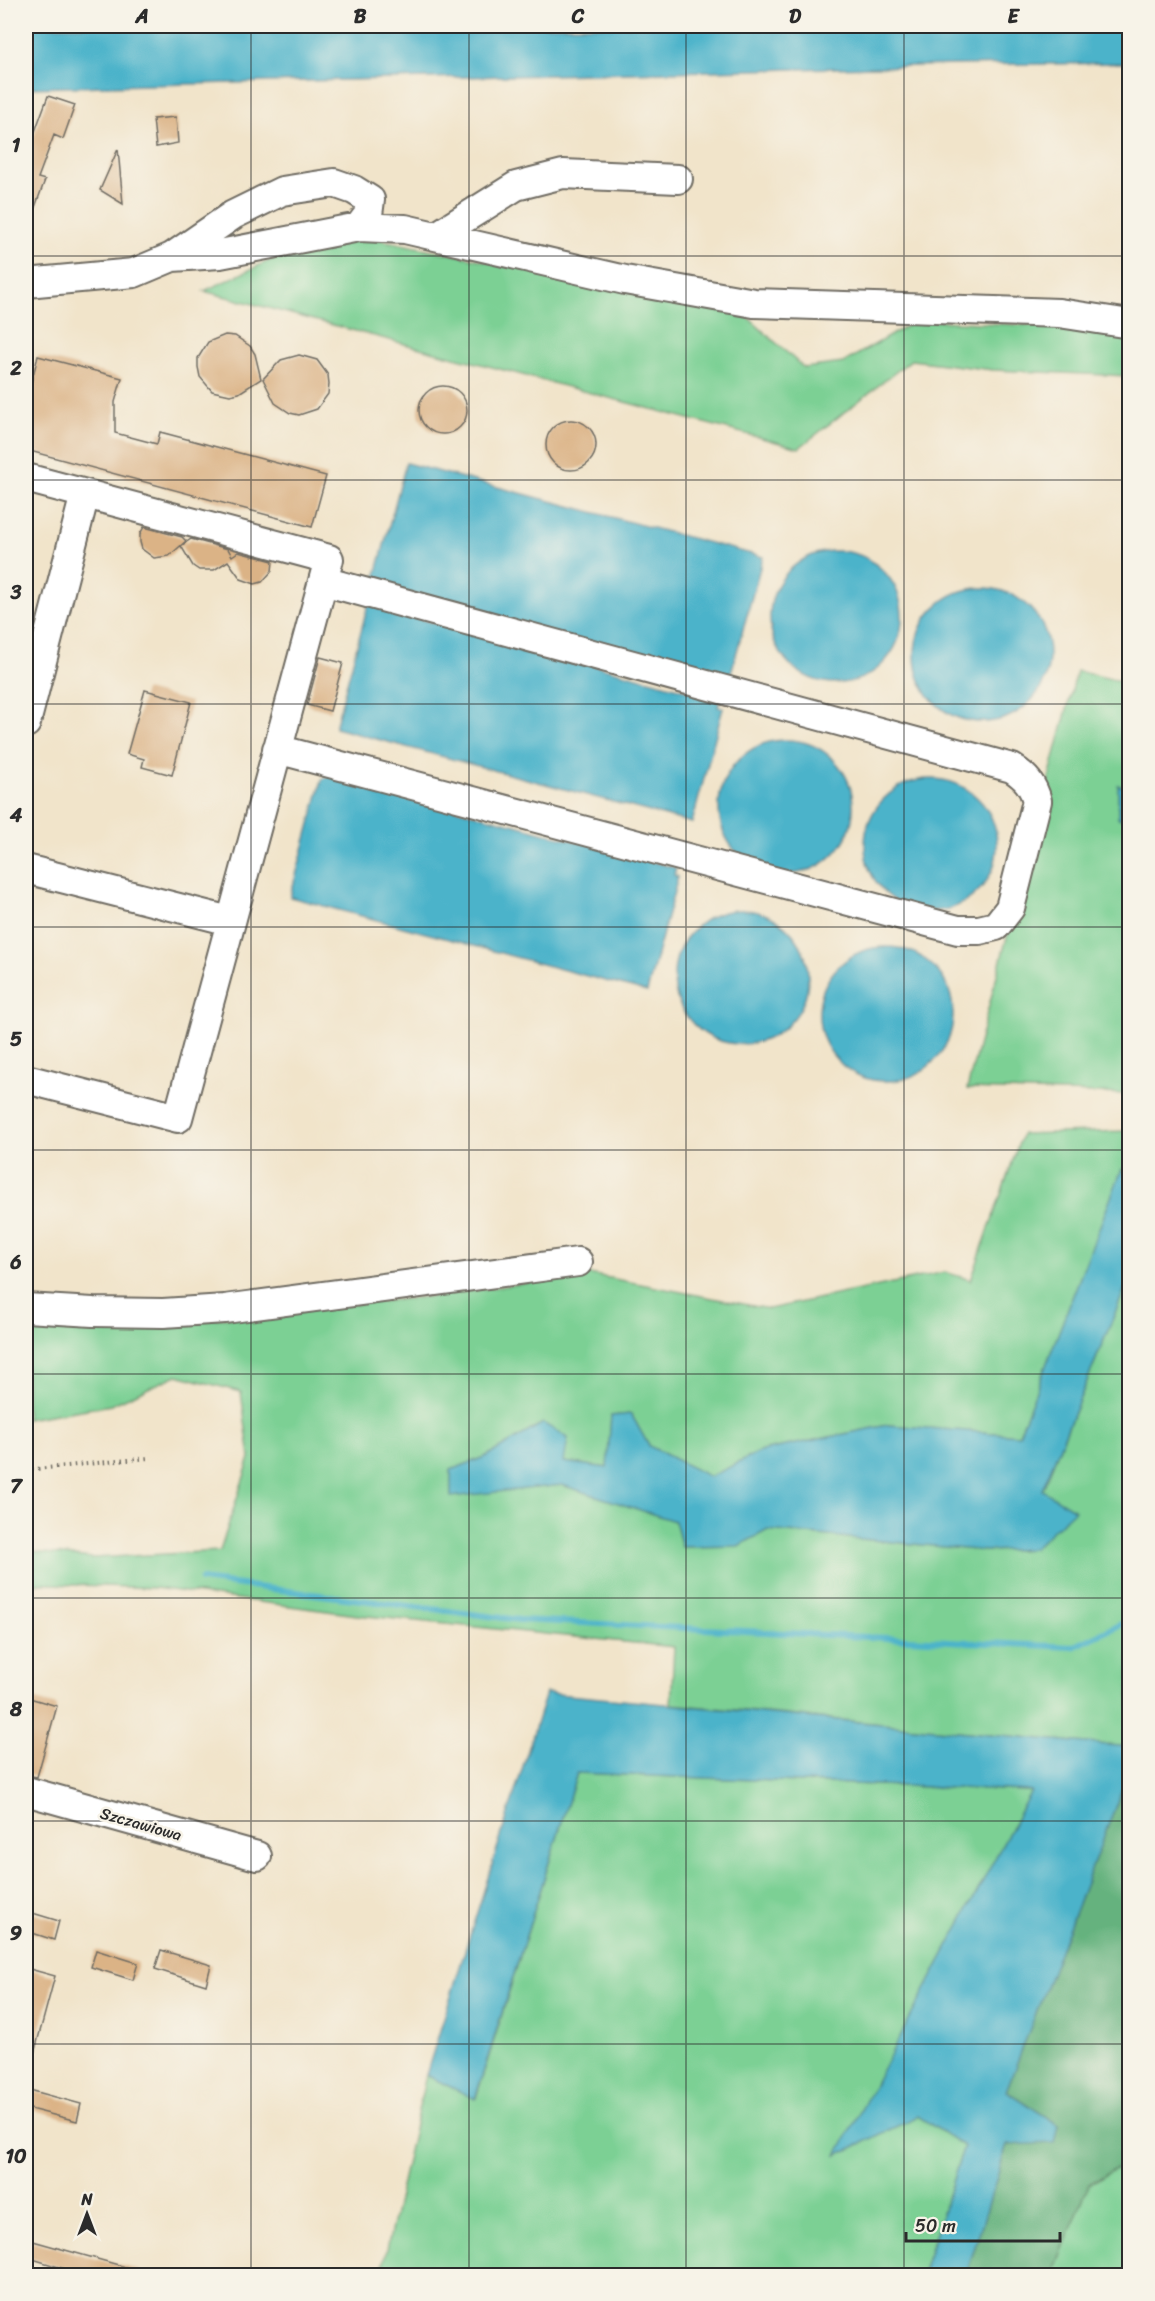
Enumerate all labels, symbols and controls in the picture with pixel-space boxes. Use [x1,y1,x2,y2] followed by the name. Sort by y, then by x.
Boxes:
[134,0,149,34] text: A
[354,0,367,34] text: B
[571,0,585,34] text: C
[789,0,802,34] text: D
[1007,0,1020,34] text: E
[12,128,21,163] text: 1
[9,351,22,386] text: 2
[10,575,22,610] text: 3
[9,798,23,833] text: 4
[10,1022,22,1057] text: 5
[9,1245,22,1280] text: 6
[10,1469,23,1504] text: 7
[9,1692,23,1727] text: 8
[97,1799,185,1849] street label: Szczawiowa
[10,1916,22,1951] text: 9
[5,2139,27,2174] text: 10
[57,2184,117,2244] north arrow
[80,2185,93,2214] text: N
[906,2205,1060,2243] scale bar
[915,2210,956,2242] text: 50 m

